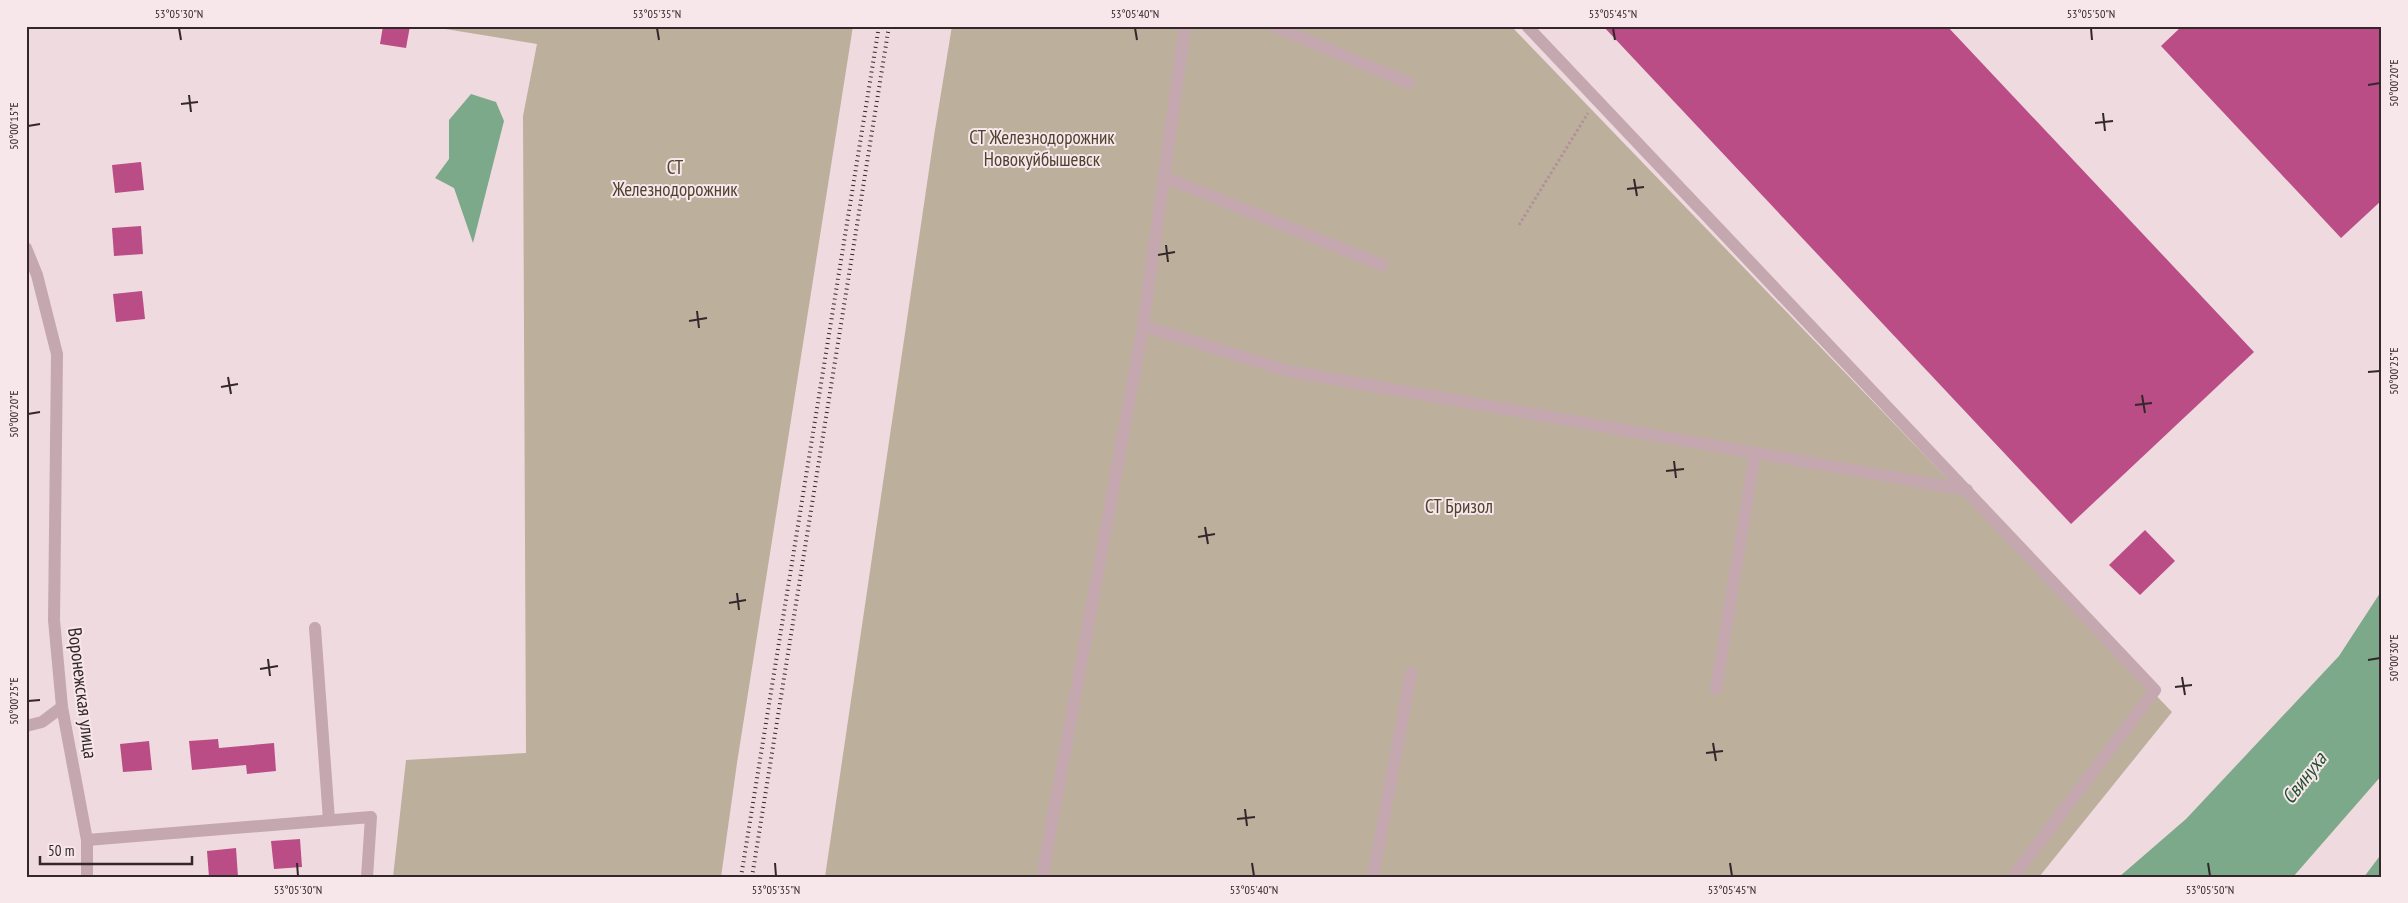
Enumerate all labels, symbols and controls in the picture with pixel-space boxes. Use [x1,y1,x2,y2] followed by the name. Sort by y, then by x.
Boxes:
[155,6,203,21] text: 53°05'30"N
[633,6,681,21] text: 53°05'35"N
[1111,6,1159,21] text: 53°05'40"N
[1589,6,1637,21] text: 53°05'45"N
[2067,6,2115,21] text: 53°05'50"N
[2386,59,2401,107] text: 50°00'20"E
[6,102,21,150] text: 50°00'15"E
[969,125,1115,171] park label: СТ Железнодорожник Новокуйбышевск
[611,155,738,201] park label: СТ Железнодорожник
[2386,347,2401,395] text: 50°00'25"E
[6,390,21,438] text: 50°00'20"E
[1425,494,1493,518] park label: СТ Бризол
[63,626,103,760] street label: Воронежская улица
[2386,634,2401,682] text: 50°00'30"E
[6,677,21,725] text: 50°00'25"E
[2276,746,2333,809] water label: Свинуха
[40,833,192,865] scale bar
[48,841,74,860] text: 50 m
[274,882,322,897] text: 53°05'30"N
[752,882,800,897] text: 53°05'35"N
[1230,882,1278,897] text: 53°05'40"N
[1708,882,1756,897] text: 53°05'45"N
[2186,882,2234,897] text: 53°05'50"N

